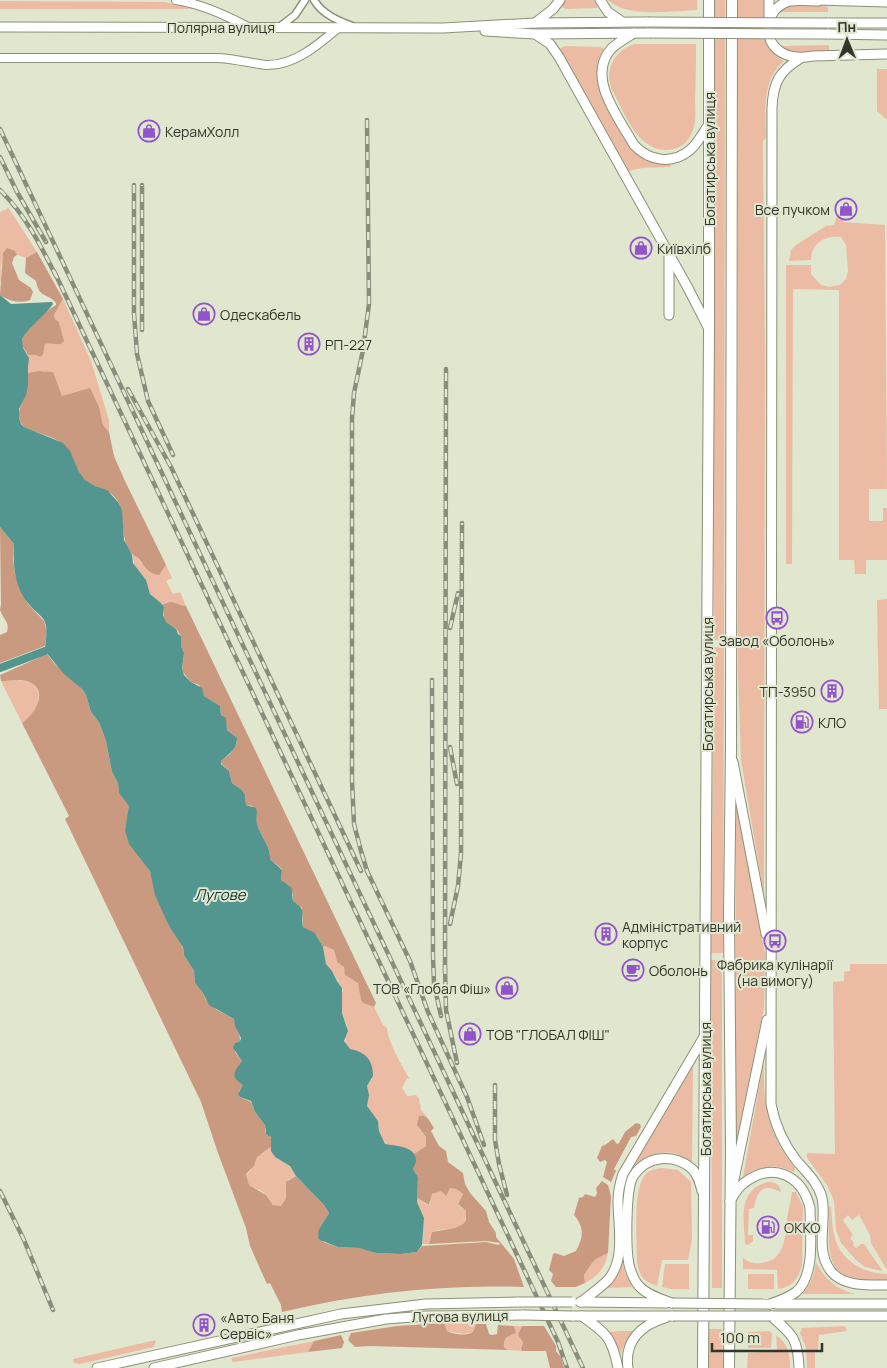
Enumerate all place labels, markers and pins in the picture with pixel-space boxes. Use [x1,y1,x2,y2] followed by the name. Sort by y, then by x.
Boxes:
[137,119,161,143] shop icon: КерамХолл
[165,122,239,141] place label: КерамХолл
[834,197,858,221] shop icon: Все пучком
[755,200,830,219] place label: Все пучком
[629,236,653,260] shop icon: Київхілб
[657,239,711,258] place label: Київхілб
[192,302,216,326] shop icon: Одескабель
[220,305,301,324] place label: Одескабель
[297,332,321,356] building icon: РП-227
[325,335,372,354] place label: РП-227
[765,606,789,630] bus stop icon: Завод «Оболонь»
[719,631,835,650] place label: Завод «Оболонь»
[820,679,844,703] building icon: ТП-3950
[760,682,816,701] place label: ТП-3950
[790,710,814,734] fuel station icon: КЛО
[818,713,846,732] place label: КЛО
[622,917,741,952] place label: Адміністративний корпус
[594,922,618,946] building icon: Адміністративний корпус
[763,929,787,953] bus stop icon: Фабрика кулінарії (на вимогу)
[717,955,834,990] place label: Фабрика кулінарії (на вимогу)
[621,958,645,982] cafe icon: Оболонь
[649,961,708,980] place label: Оболонь
[495,976,519,1000] shop icon: ТОВ «Глобал Фіш»
[373,979,491,998] place label: ТОВ «Глобал Фіш»
[458,1022,482,1046] shop icon: ТОВ "ГЛОБАЛ ФІШ"
[486,1025,610,1044] place label: ТОВ "ГЛОБАЛ ФІШ"
[756,1215,780,1239] fuel station icon: ОККО
[784,1218,820,1237] place label: ОККО
[220,1308,294,1343] place label: «Авто Баня Сервіс»
[192,1313,216,1337] building icon: «Авто Баня Сервіс»

